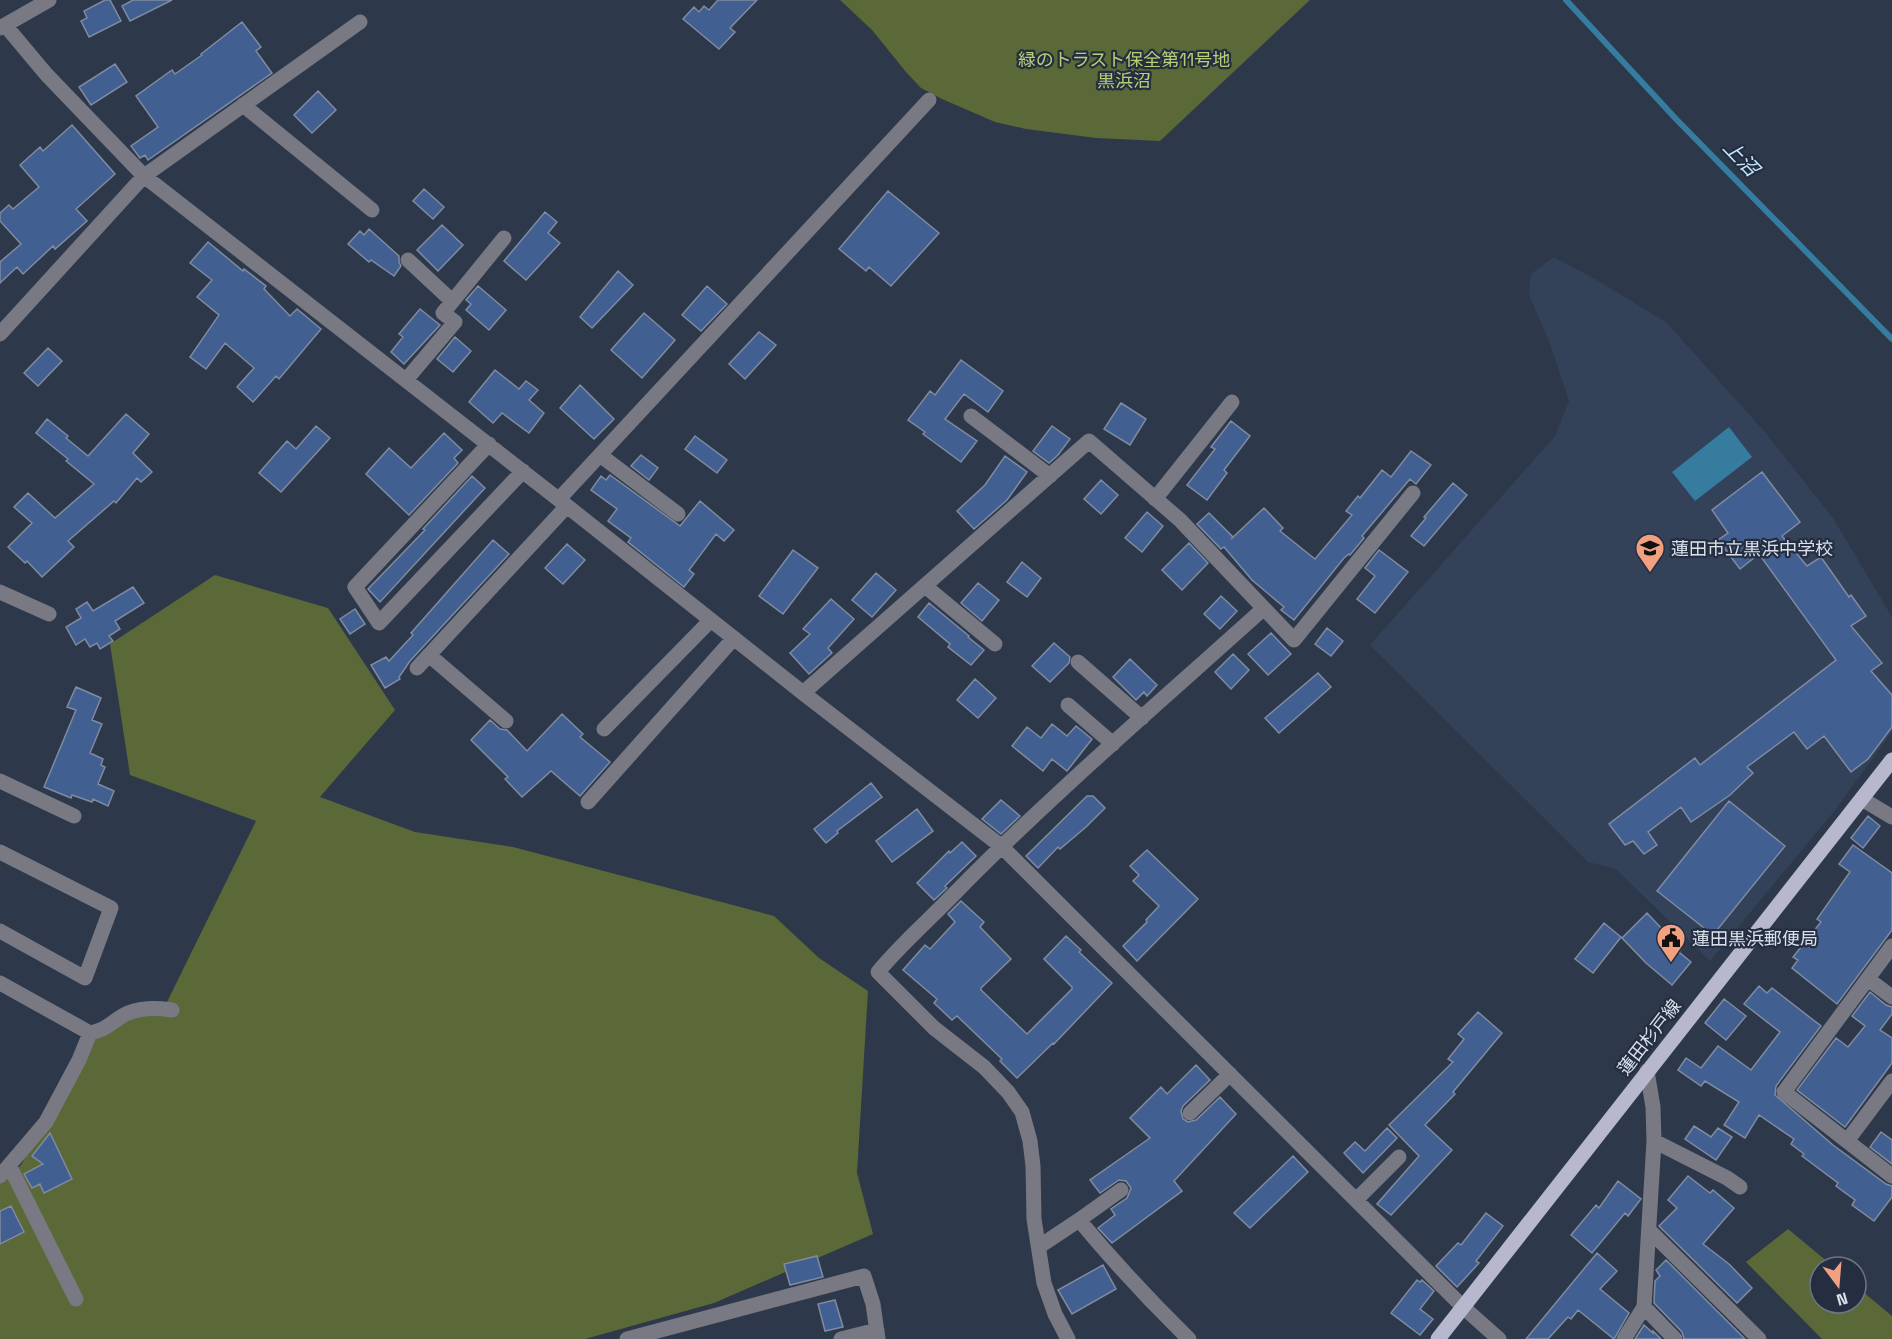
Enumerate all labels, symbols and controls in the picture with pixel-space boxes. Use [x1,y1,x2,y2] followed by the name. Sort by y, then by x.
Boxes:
[1018,48,1230,92] park label: 緑のトラスト保全第11号地 黒浜沼
[1718,135,1766,184] water label: 上沼
[1634,532,1666,574] school or university icon: 蓮田市立黒浜中学校
[1671,537,1833,560] place label: 蓮田市立黒浜中学校
[1655,922,1687,964] public building icon: 蓮田黒浜郵便局
[1692,927,1818,950] place label: 蓮田黒浜郵便局
[1612,994,1686,1080] street label: 蓮田杉戸線
[1808,1255,1868,1315] north arrow
[1834,1287,1850,1311] text: N

